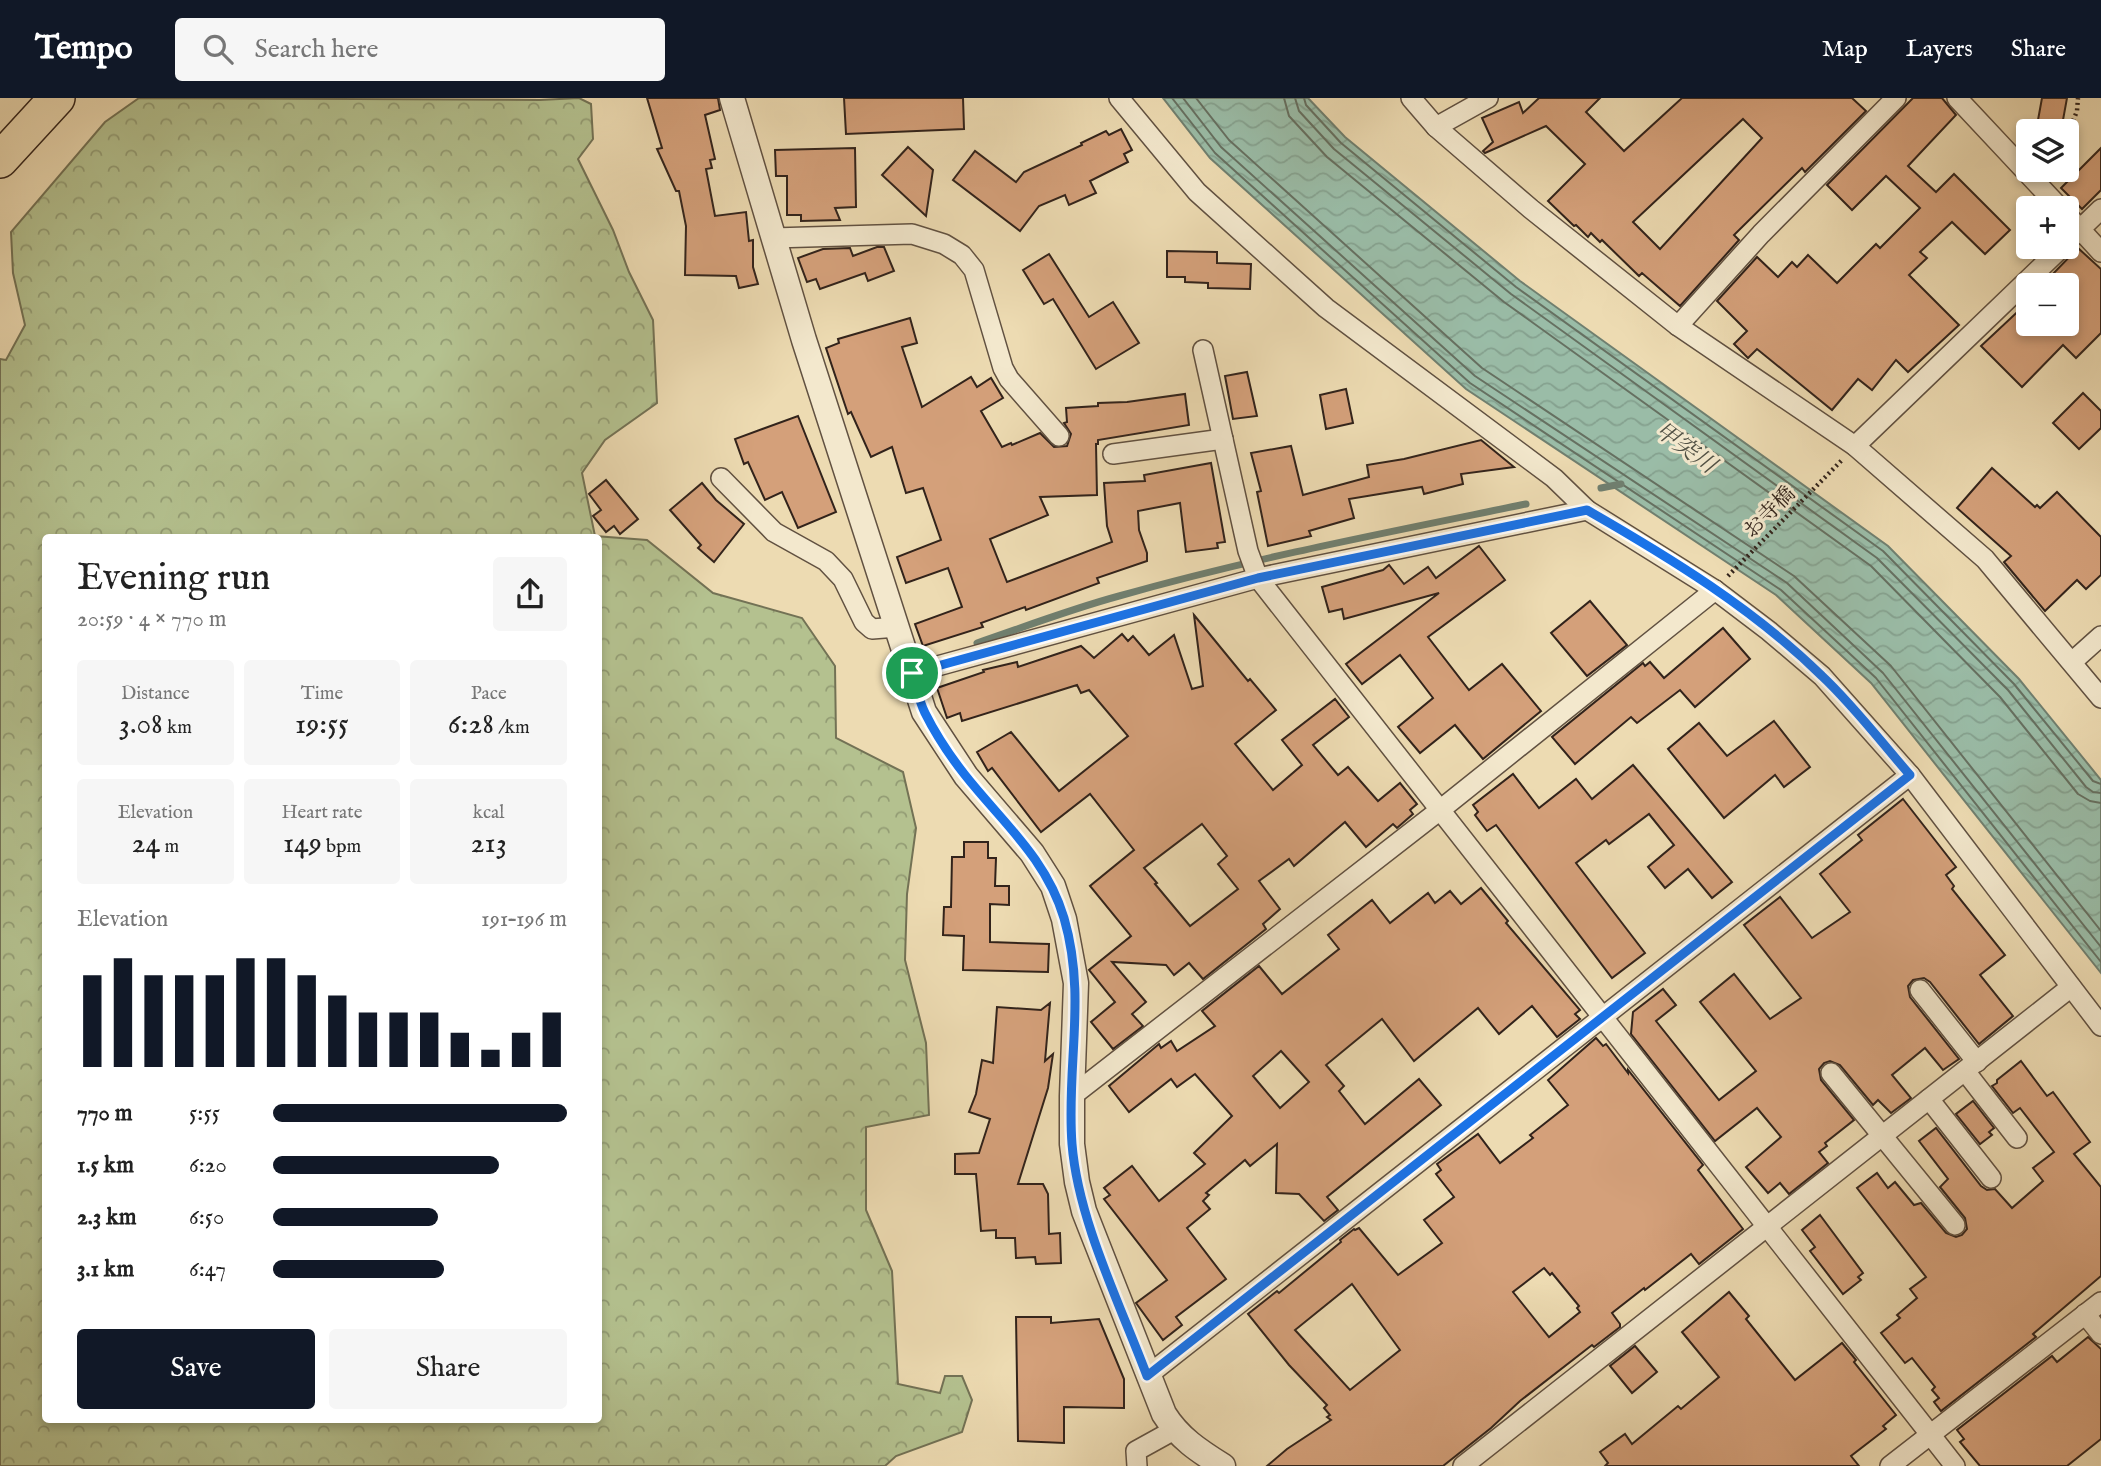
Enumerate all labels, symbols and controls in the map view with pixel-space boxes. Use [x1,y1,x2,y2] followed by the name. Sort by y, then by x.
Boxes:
[175,18,665,81] search box
[35,28,133,70] text: Tempo
[199,30,237,68] icon: search
[255,33,378,66] text: Search here
[1822,34,1868,65] text: Map
[1906,34,1973,65] text: Layers
[2011,34,2066,65] text: Share
[2016,119,2079,336] map controls
[2016,119,2079,182] button: layers
[2016,196,2079,259] button: +
[2016,273,2079,336] button: −
[1649,416,1724,482] water label: 甲突川
[1738,481,1802,545] street label: お寺橋
[77,555,271,603] text: Evening run
[493,557,567,631] button: share
[77,605,227,634] text: 20:59 · 4 × 770 m
[882,643,942,703] pin
[893,654,931,692] icon: arrive
[121,682,190,706] text: Distance
[301,682,343,706] text: Time
[471,682,507,706] text: Pace
[119,706,163,744] text: 3.08
[295,706,349,744] text: 19:55
[448,706,494,744] text: 6:28
[163,716,192,740] text: km
[494,716,530,740] text: /km
[118,801,193,825] text: Elevation
[281,801,363,825] text: Heart rate
[473,801,505,825] text: kcal
[132,825,160,863] text: 24
[283,825,322,863] text: 149
[470,825,507,863] text: 213
[160,835,179,859] text: m
[322,835,361,859] text: bpm
[77,905,168,934] text: Elevation
[481,905,567,934] text: 191–196 m
[77,1099,133,1128] text: 770 m
[189,1099,220,1128] text: 5:55
[77,1151,134,1180] text: 1.5 km
[189,1151,227,1180] text: 6:20
[77,1203,136,1232] text: 2.3 km
[189,1203,224,1232] text: 6:50
[77,1255,134,1284] text: 3.1 km
[189,1255,226,1284] text: 6:47
[77,1329,315,1409] button: Save
[329,1329,567,1409] button: Share

